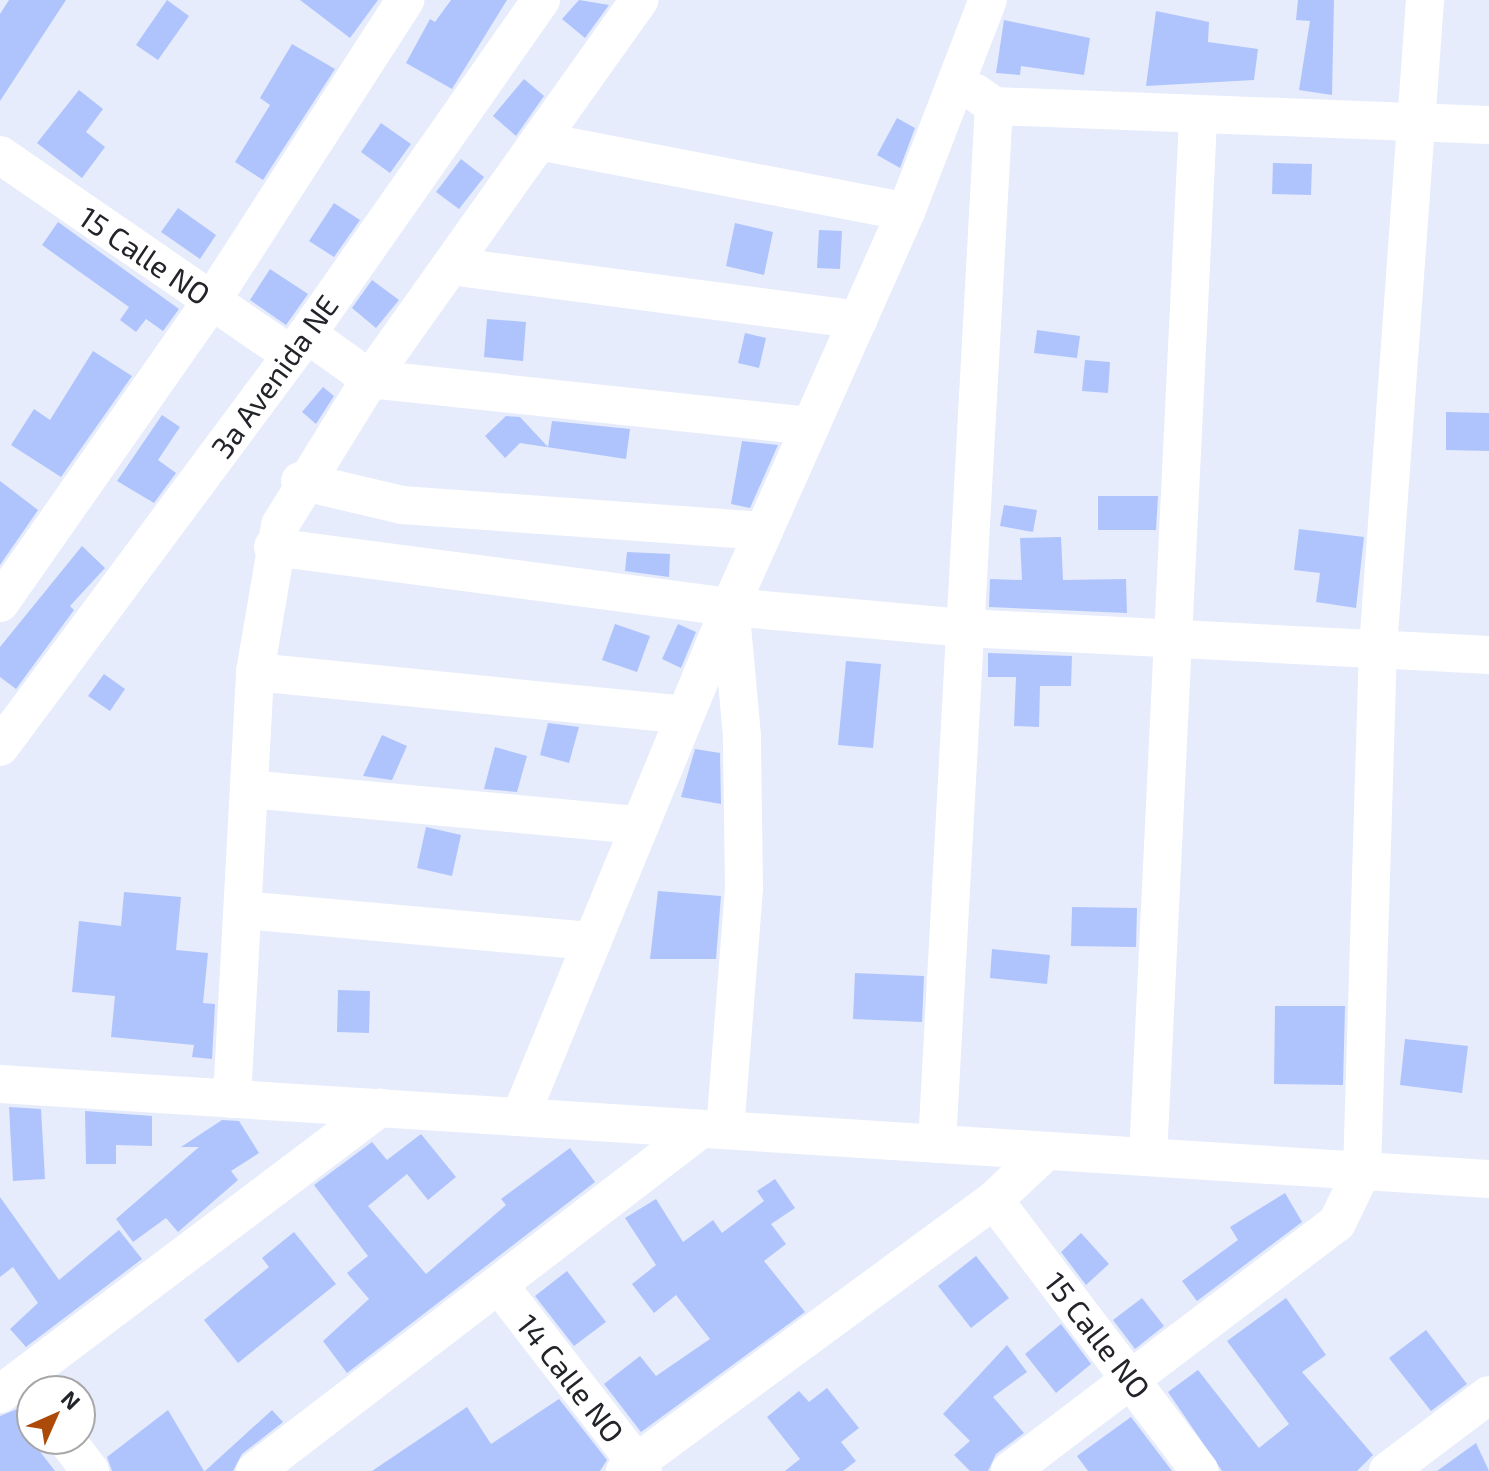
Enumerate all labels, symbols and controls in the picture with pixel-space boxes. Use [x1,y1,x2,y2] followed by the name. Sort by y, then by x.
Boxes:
[73,198,217,312] street label: 15 Calle NO
[203,287,345,465] street label: 3a Avenida NE
[1038,1265,1158,1405] street label: 15 Calle NO
[510,1307,632,1449] street label: 14 Calle NO
[16,1375,96,1455] north arrow
[57,1385,86,1414] text: N

